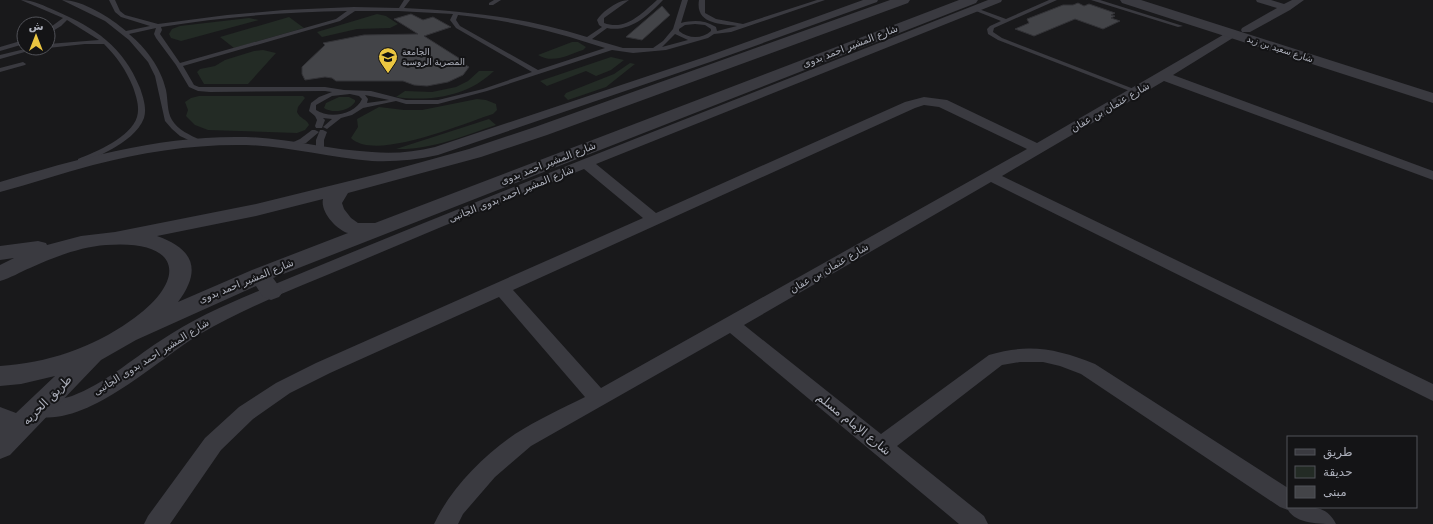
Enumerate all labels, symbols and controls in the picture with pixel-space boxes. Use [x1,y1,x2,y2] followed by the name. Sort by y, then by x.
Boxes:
[16,16,56,56] north arrow
[28,20,44,33] text: ش
[801,23,900,70] street label: شارع المشير احمد بدوى
[1246,34,1314,64] street label: شارع سعيد بن زيد
[377,46,399,74] school or university icon: الجامعة المصرية الروسية
[402,47,465,67] place label: الجامعة المصرية الروسية
[1069,80,1152,135] street label: شارع عثمان بن عفان
[499,140,598,187] street label: شارع المشير احمد بدوى
[447,164,576,225] street label: شارع المشير احمد بدوى الجانبى
[788,241,871,296] street label: شارع عثمان بن عفان
[197,257,295,306] street label: شارع المشير احمد بدوى
[91,317,211,398] street label: شارع المشير احمد بدوى الجانبى
[19,372,75,428] street label: طريق الحريه
[814,390,894,459] street label: شارع الإمام مسلم
[1287,436,1417,508] legend
[1323,445,1353,460] text: طريق
[1323,465,1353,479] text: حديقة
[1323,485,1347,499] text: مبنى

